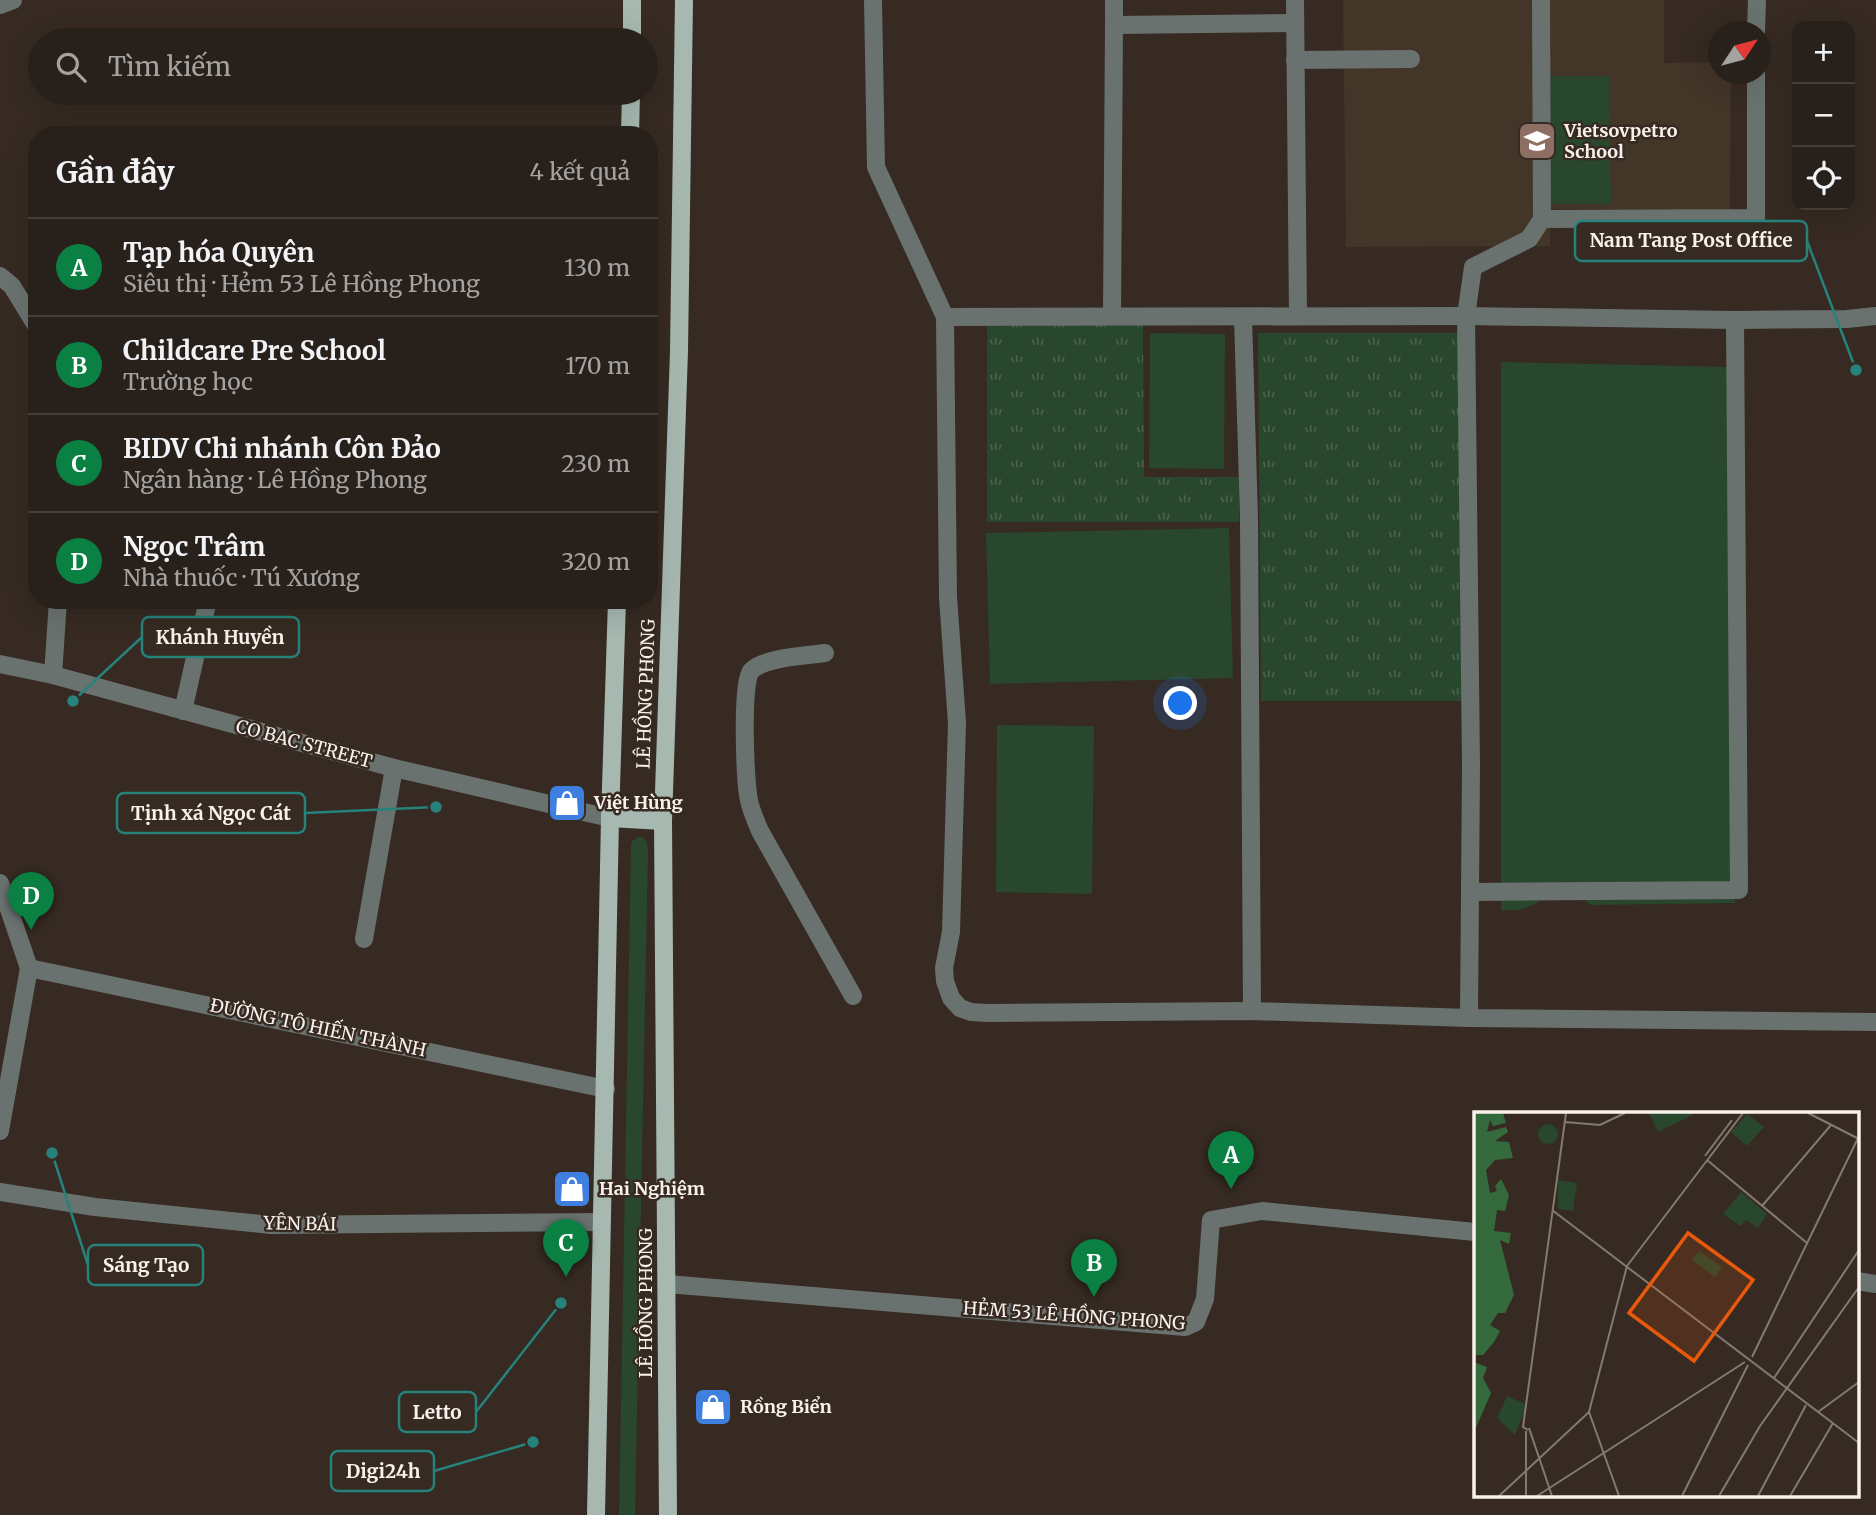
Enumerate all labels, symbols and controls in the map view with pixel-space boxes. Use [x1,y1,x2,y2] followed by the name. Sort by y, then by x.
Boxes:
[1708,21,1771,84] north arrow
[1792,21,1855,210] map controls
[1792,21,1855,84] button: +
[28,28,658,105] search box
[52,48,90,86] icon: search
[108,50,231,83] text: Tìm kiếm
[1792,84,1855,147] button: −
[1563,119,1678,163] place label: Vietsovpetro School
[1516,120,1558,162] school or university icon: Vietsovpetro School
[1792,147,1855,210] button: locate
[56,153,175,191] text: Gần đây
[530,157,630,186] text: 4 kết quả
[1575,221,1807,261] callout: Nam Tang Post Office
[1589,228,1793,252] text: Nam Tang Post Office
[123,236,314,269] text: Tạp hóa Quyên
[71,253,87,282] text: A
[564,253,630,282] text: 130 m
[123,269,480,298] text: Siêu thị · Hẻm 53 Lê Hồng Phong
[123,334,386,367] text: Childcare Pre School
[71,351,87,380] text: B
[565,351,630,380] text: 170 m
[123,367,253,396] text: Trường học
[123,432,441,465] text: BIDV Chi nhánh Côn Đảo
[71,449,87,478] text: C
[561,449,630,478] text: 230 m
[123,465,427,494] text: Ngân hàng · Lê Hồng Phong
[123,530,265,563] text: Ngọc Trâm
[70,547,88,576] text: D
[561,547,630,576] text: 320 m
[123,563,360,592] text: Nhà thuốc · Tú Xương
[142,617,299,657] callout: Khánh Huyền
[629,619,660,769] street label: LÊ HỒNG PHONG
[156,625,285,649] text: Khánh Huyền
[1163,686,1197,720] your location
[233,714,375,773] street label: CO BAC STREET
[546,782,588,824] shop icon: Việt Hùng
[593,791,683,814] place label: Việt Hùng
[117,793,305,833] callout: Tịnh xá Ngọc Cát
[131,801,291,825] text: Tịnh xá Ngọc Cát
[8,872,54,930] pin: D
[208,991,429,1062] street label: ĐƯỜNG TÔ HIẾN THÀNH
[1474,1112,1858,1498] inset map
[1208,1131,1254,1189] pin: A
[551,1168,593,1210] shop icon: Hai Nghiệm
[599,1177,705,1200] place label: Hai Nghiệm
[262,1211,337,1236] street label: YÊN BÁI
[543,1219,589,1277] pin: C
[632,1228,657,1378] street label: LÊ HỒNG PHONG
[1071,1239,1117,1297] pin: B
[88,1245,203,1285] callout: Sáng Tạo
[103,1253,189,1277] text: Sáng Tạo
[962,1294,1186,1335] street label: HẺM 53 LÊ HỒNG PHONG
[692,1386,734,1428] shop icon: Rồng Biển
[399,1392,476,1432] callout: Letto
[740,1395,832,1418] place label: Rồng Biển
[412,1400,462,1424] text: Letto
[331,1451,434,1491] callout: Digi24h
[346,1459,421,1483] text: Digi24h

